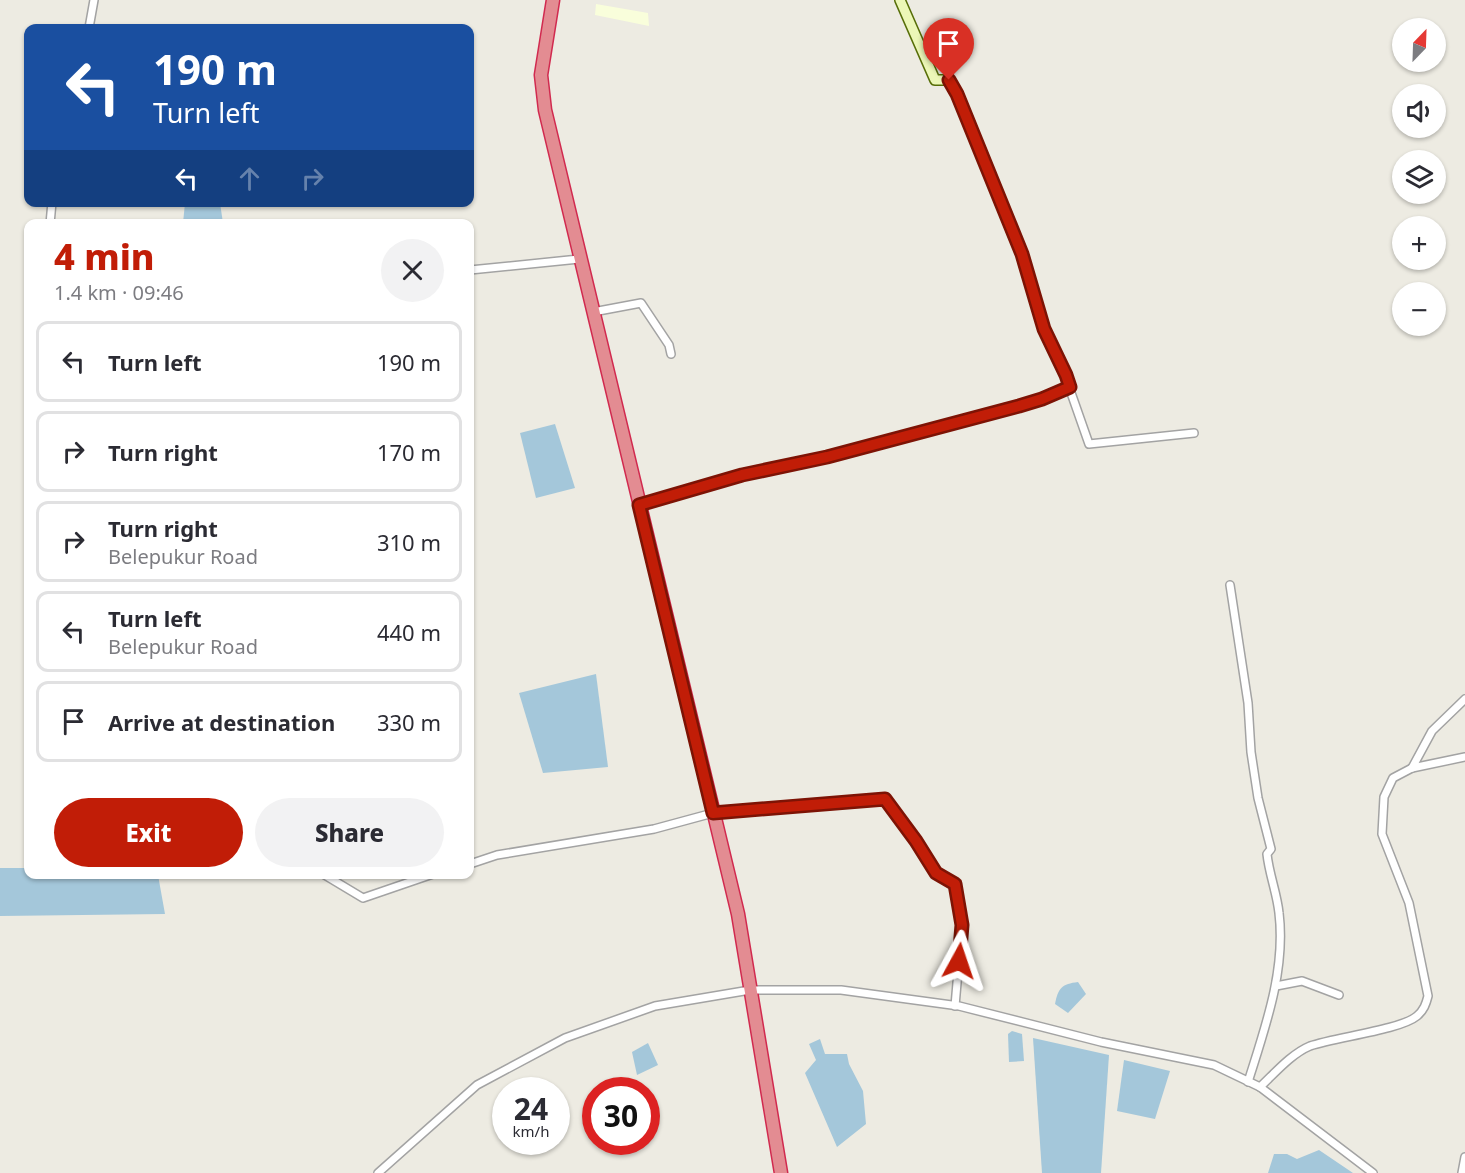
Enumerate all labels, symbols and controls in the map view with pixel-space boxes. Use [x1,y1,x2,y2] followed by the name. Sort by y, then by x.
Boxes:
[923,18,974,80] pin
[1392,18,1446,72] north arrow
[1392,18,1446,336] map controls
[932,27,965,60] icon: arrive
[153,40,277,97] text: 190 m
[54,48,132,126] icon: left
[1392,84,1446,138] button: sound
[153,94,259,131] text: Turn left
[1392,150,1446,204] button: layers
[170,162,203,195] icon: left
[233,162,266,195] icon: ahead
[296,162,329,195] icon: right
[1392,216,1446,270] button: +
[54,232,155,281] text: 4 min
[381,239,444,302] button: close
[54,279,184,306] text: 1.4 km · 09:46
[1392,282,1446,336] button: −
[57,345,90,378] icon: left
[108,347,202,377] text: Turn left
[377,347,441,377] text: 190 m
[57,435,90,468] icon: right
[108,437,218,467] text: Turn right
[377,437,441,467] text: 170 m
[108,513,218,543] text: Turn right
[57,525,90,558] icon: right
[377,527,441,557] text: 310 m
[108,543,258,570] text: Belepukur Road
[108,603,202,633] text: Turn left
[57,615,90,648] icon: left
[377,617,441,647] text: 440 m
[108,633,258,660] text: Belepukur Road
[57,705,90,738] icon: arrive
[108,707,335,737] text: Arrive at destination
[377,707,441,737] text: 330 m
[54,798,243,867] button: Exit
[255,798,444,867] button: Share
[927,929,991,993] position arrow
[582,1077,660,1155] speed limit sign: 30
[514,1088,548,1129] text: 24
[513,1121,549,1141] text: km/h

